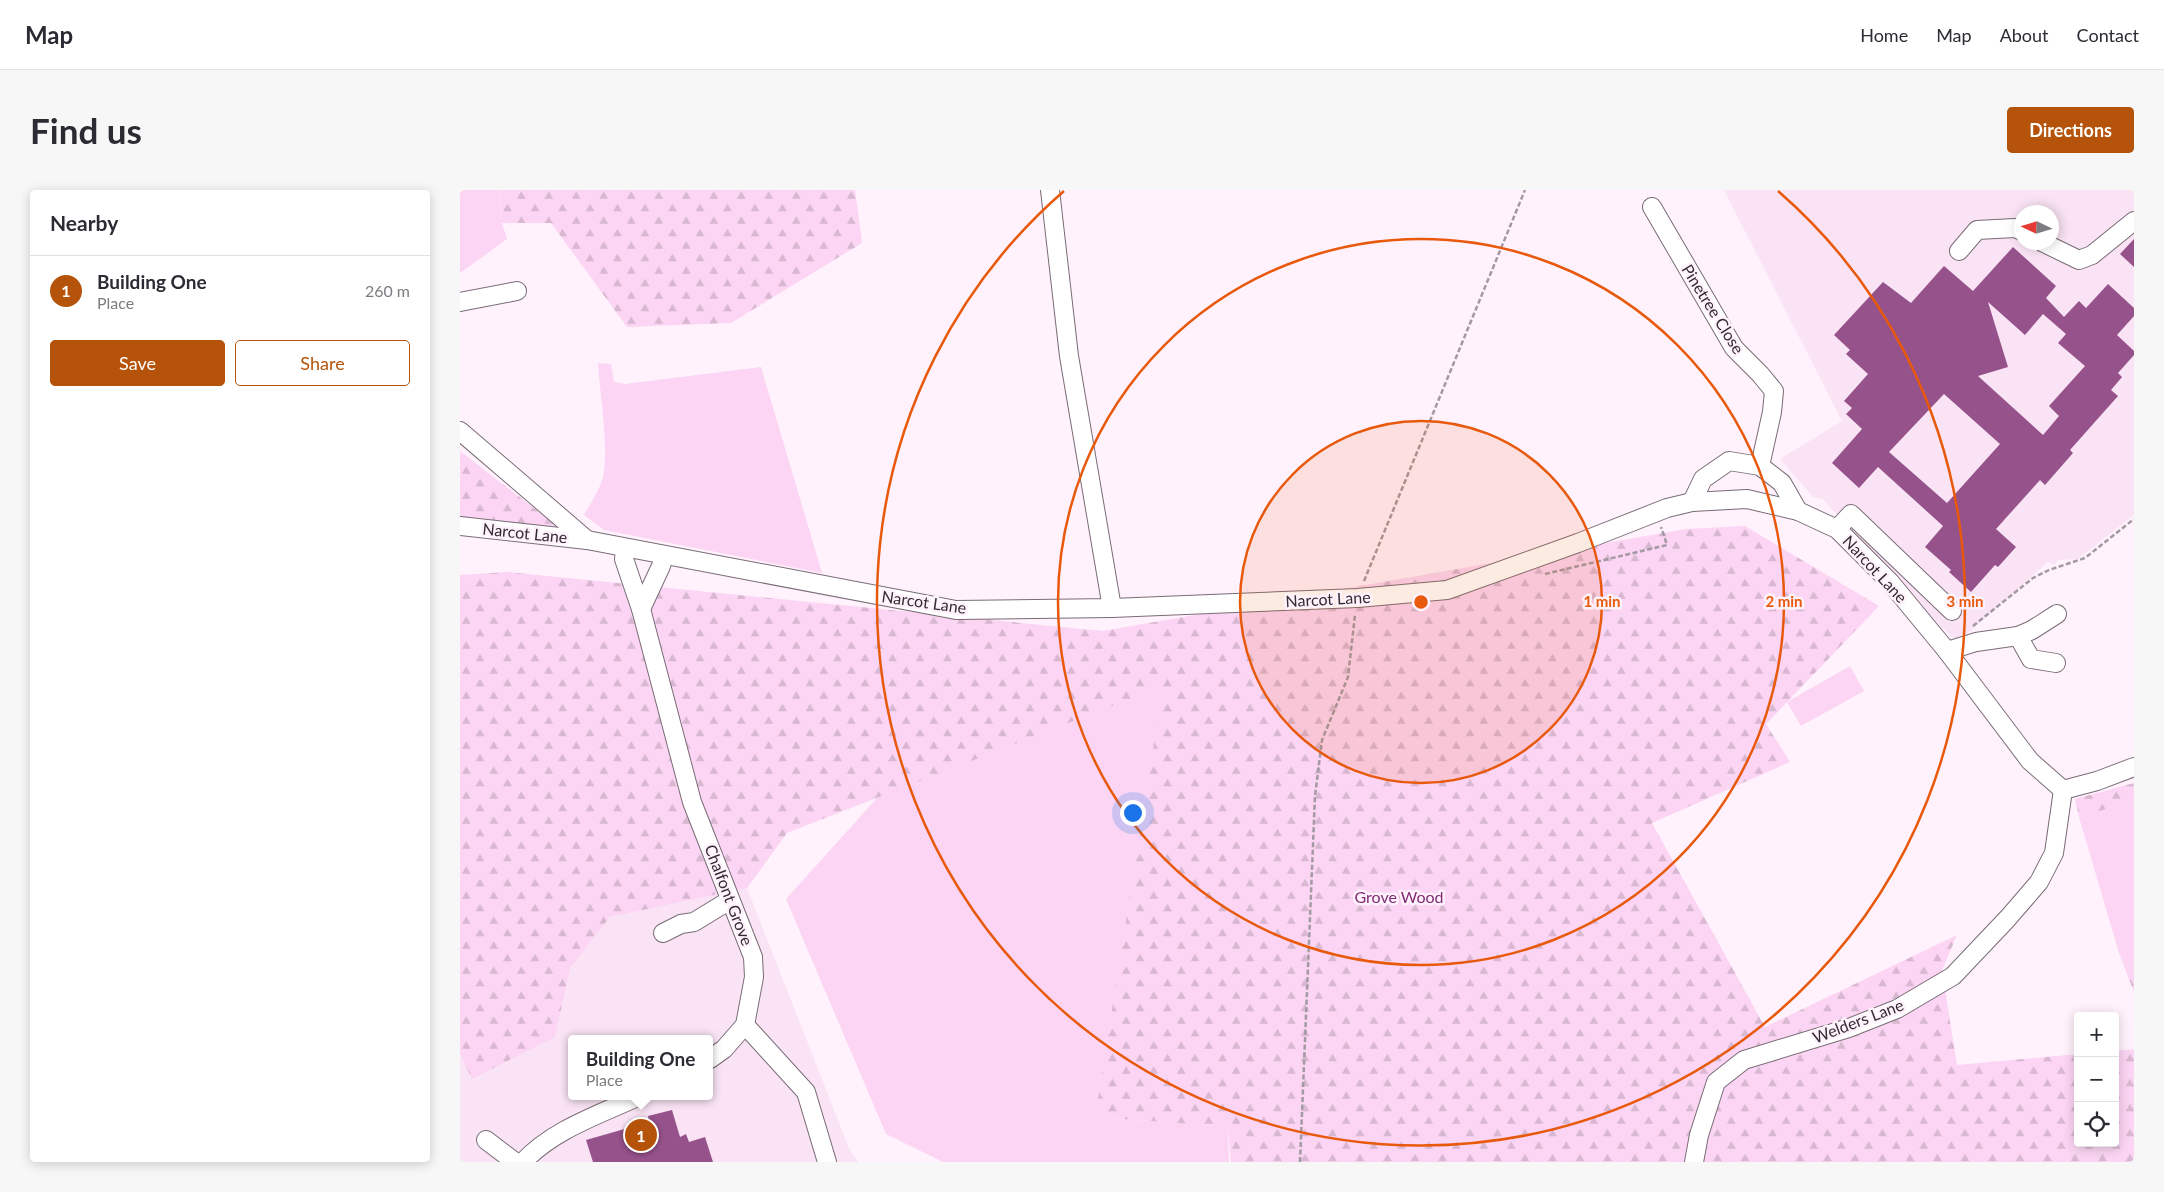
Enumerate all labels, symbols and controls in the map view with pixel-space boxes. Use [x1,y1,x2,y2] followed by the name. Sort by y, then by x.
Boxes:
[25,20,73,49] text: Map
[1860,24,1908,46] text: Home
[1936,24,1972,46] text: Map
[2000,24,2049,46] text: About
[2077,24,2139,46] text: Contact
[2007,107,2134,153] button: Directions
[30,109,142,151] text: Find us
[2014,205,2059,250] north arrow
[50,210,118,235] text: Nearby
[1678,261,1748,357] street label: Pinetree Close
[97,270,207,293] text: Building One
[61,281,71,300] text: 1
[365,281,410,300] text: 260 m
[97,293,134,312] text: Place
[50,340,225,386] button: Save
[235,340,410,386] button: Share
[482,519,568,546] street label: Narcot Lane
[1839,531,1911,606] street label: Narcot Lane
[881,586,968,617] street label: Narcot Lane
[1285,587,1371,610] street label: Narcot Lane
[1583,592,1621,610] text: 1 min
[1765,592,1803,610] text: 2 min
[1946,592,1984,610] text: 3 min
[1412,593,1430,611] centre of rings
[1120,800,1146,826] your location
[701,842,757,948] street label: Chalfont Grove
[1354,887,1444,906] park label: Grove Wood
[1810,995,1906,1047] street label: Welders Lane
[2074,1012,2119,1147] map controls
[2074,1012,2119,1057] button: +
[568,1035,713,1100] popup
[586,1047,695,1070] text: Building One
[2074,1057,2119,1102] button: −
[586,1070,623,1089] text: Place
[2074,1102,2119,1147] button: locate
[625,1116,657,1154] pin: 1

